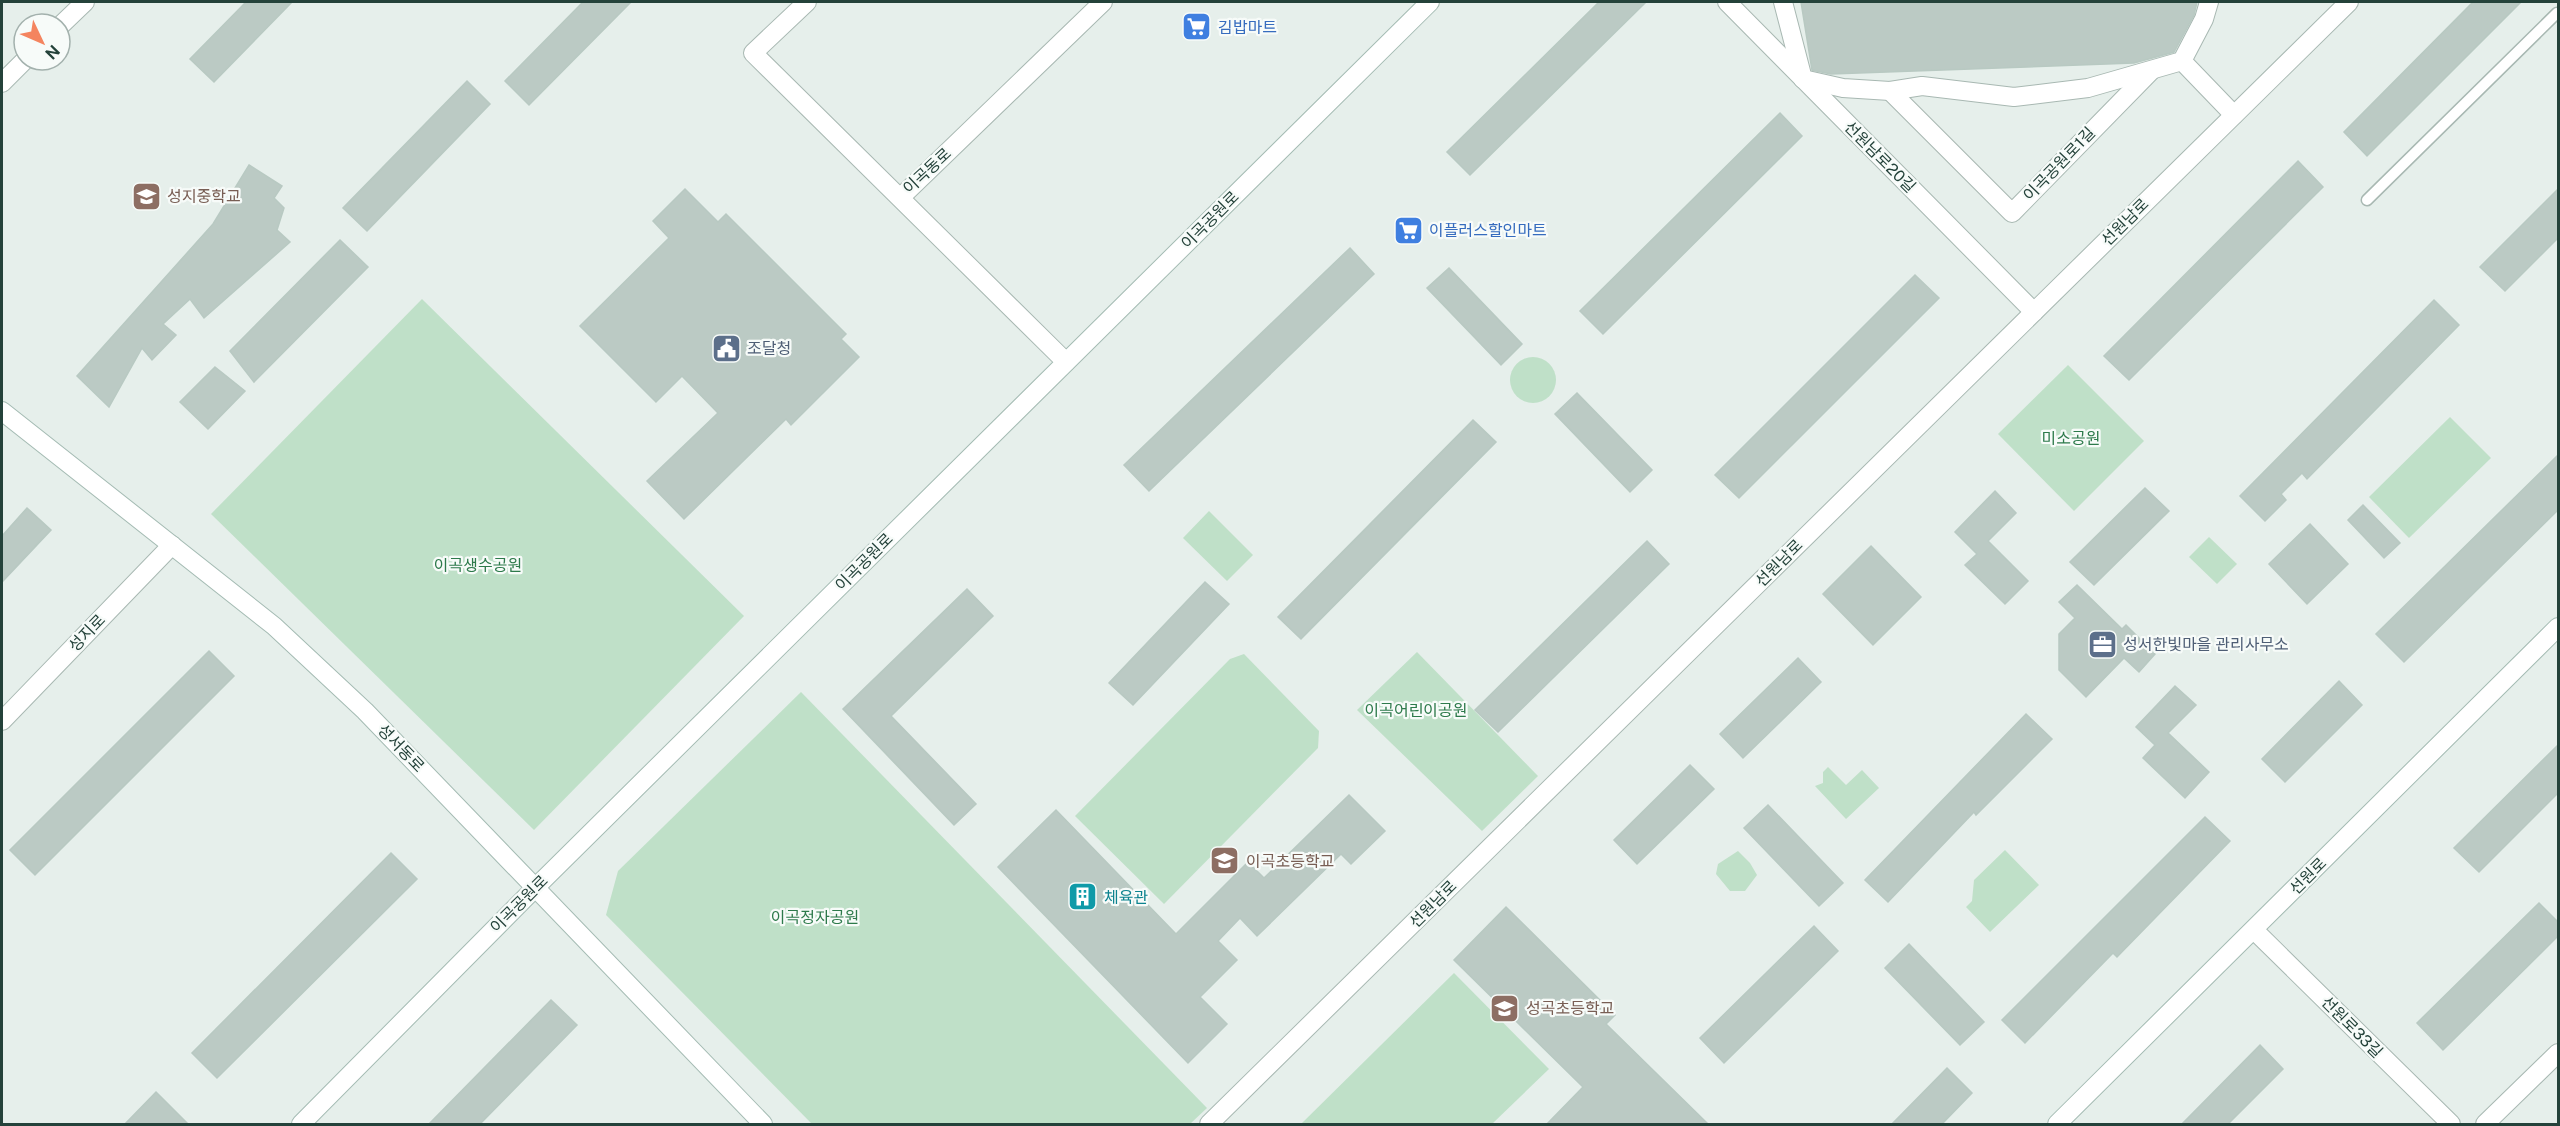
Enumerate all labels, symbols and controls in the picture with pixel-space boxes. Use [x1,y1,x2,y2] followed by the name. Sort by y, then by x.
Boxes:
[1181,11,1213,43] supermarket icon: 김밥마트
[12,12,72,72] north arrow
[1218,18,1277,37] place label: 김밥마트
[41,41,64,63] text: N
[1840,117,1920,197] street label: 선원남로20길
[2019,123,2099,205] street label: 이곡공원로1길
[899,144,955,198] street label: 이곡동로
[130,180,162,212] school or university icon: 성지중학교
[167,187,241,206] place label: 성지중학교
[1177,187,1243,253] street label: 이곡공원로
[2097,194,2153,250] street label: 선원남로
[1392,214,1424,246] supermarket icon: 이플러스할인마트
[1429,221,1547,240] place label: 이플러스할인마트
[710,332,742,364] public building icon: 조달청
[747,339,791,358] place label: 조달청
[2042,429,2100,448] park label: 미소공원
[831,529,897,595] street label: 이곡공원로
[1751,535,1807,591] street label: 선원남로
[434,556,522,575] park label: 이곡생수공원
[65,610,109,655] street label: 성지로
[2086,628,2118,660] office icon: 성서한빛마을 관리사무소
[2123,635,2289,654] place label: 성서한빛마을 관리사무소
[1364,701,1468,720] park label: 이곡어린이공원
[374,720,428,776] street label: 성서동로
[1209,845,1241,877] school or university icon: 이곡초등학교
[1246,852,1334,871] place label: 이곡초등학교
[2286,853,2331,898] street label: 선원로
[486,871,552,937] street label: 이곡공원로
[1405,876,1461,932] street label: 선원남로
[1067,881,1099,913] building icon: 체육관
[1104,888,1148,907] place label: 체육관
[771,908,859,927] park label: 이곡정자공원
[1489,992,1521,1024] school or university icon: 성곡초등학교
[2317,992,2387,1062] street label: 선원로33길
[1526,999,1614,1018] place label: 성곡초등학교

